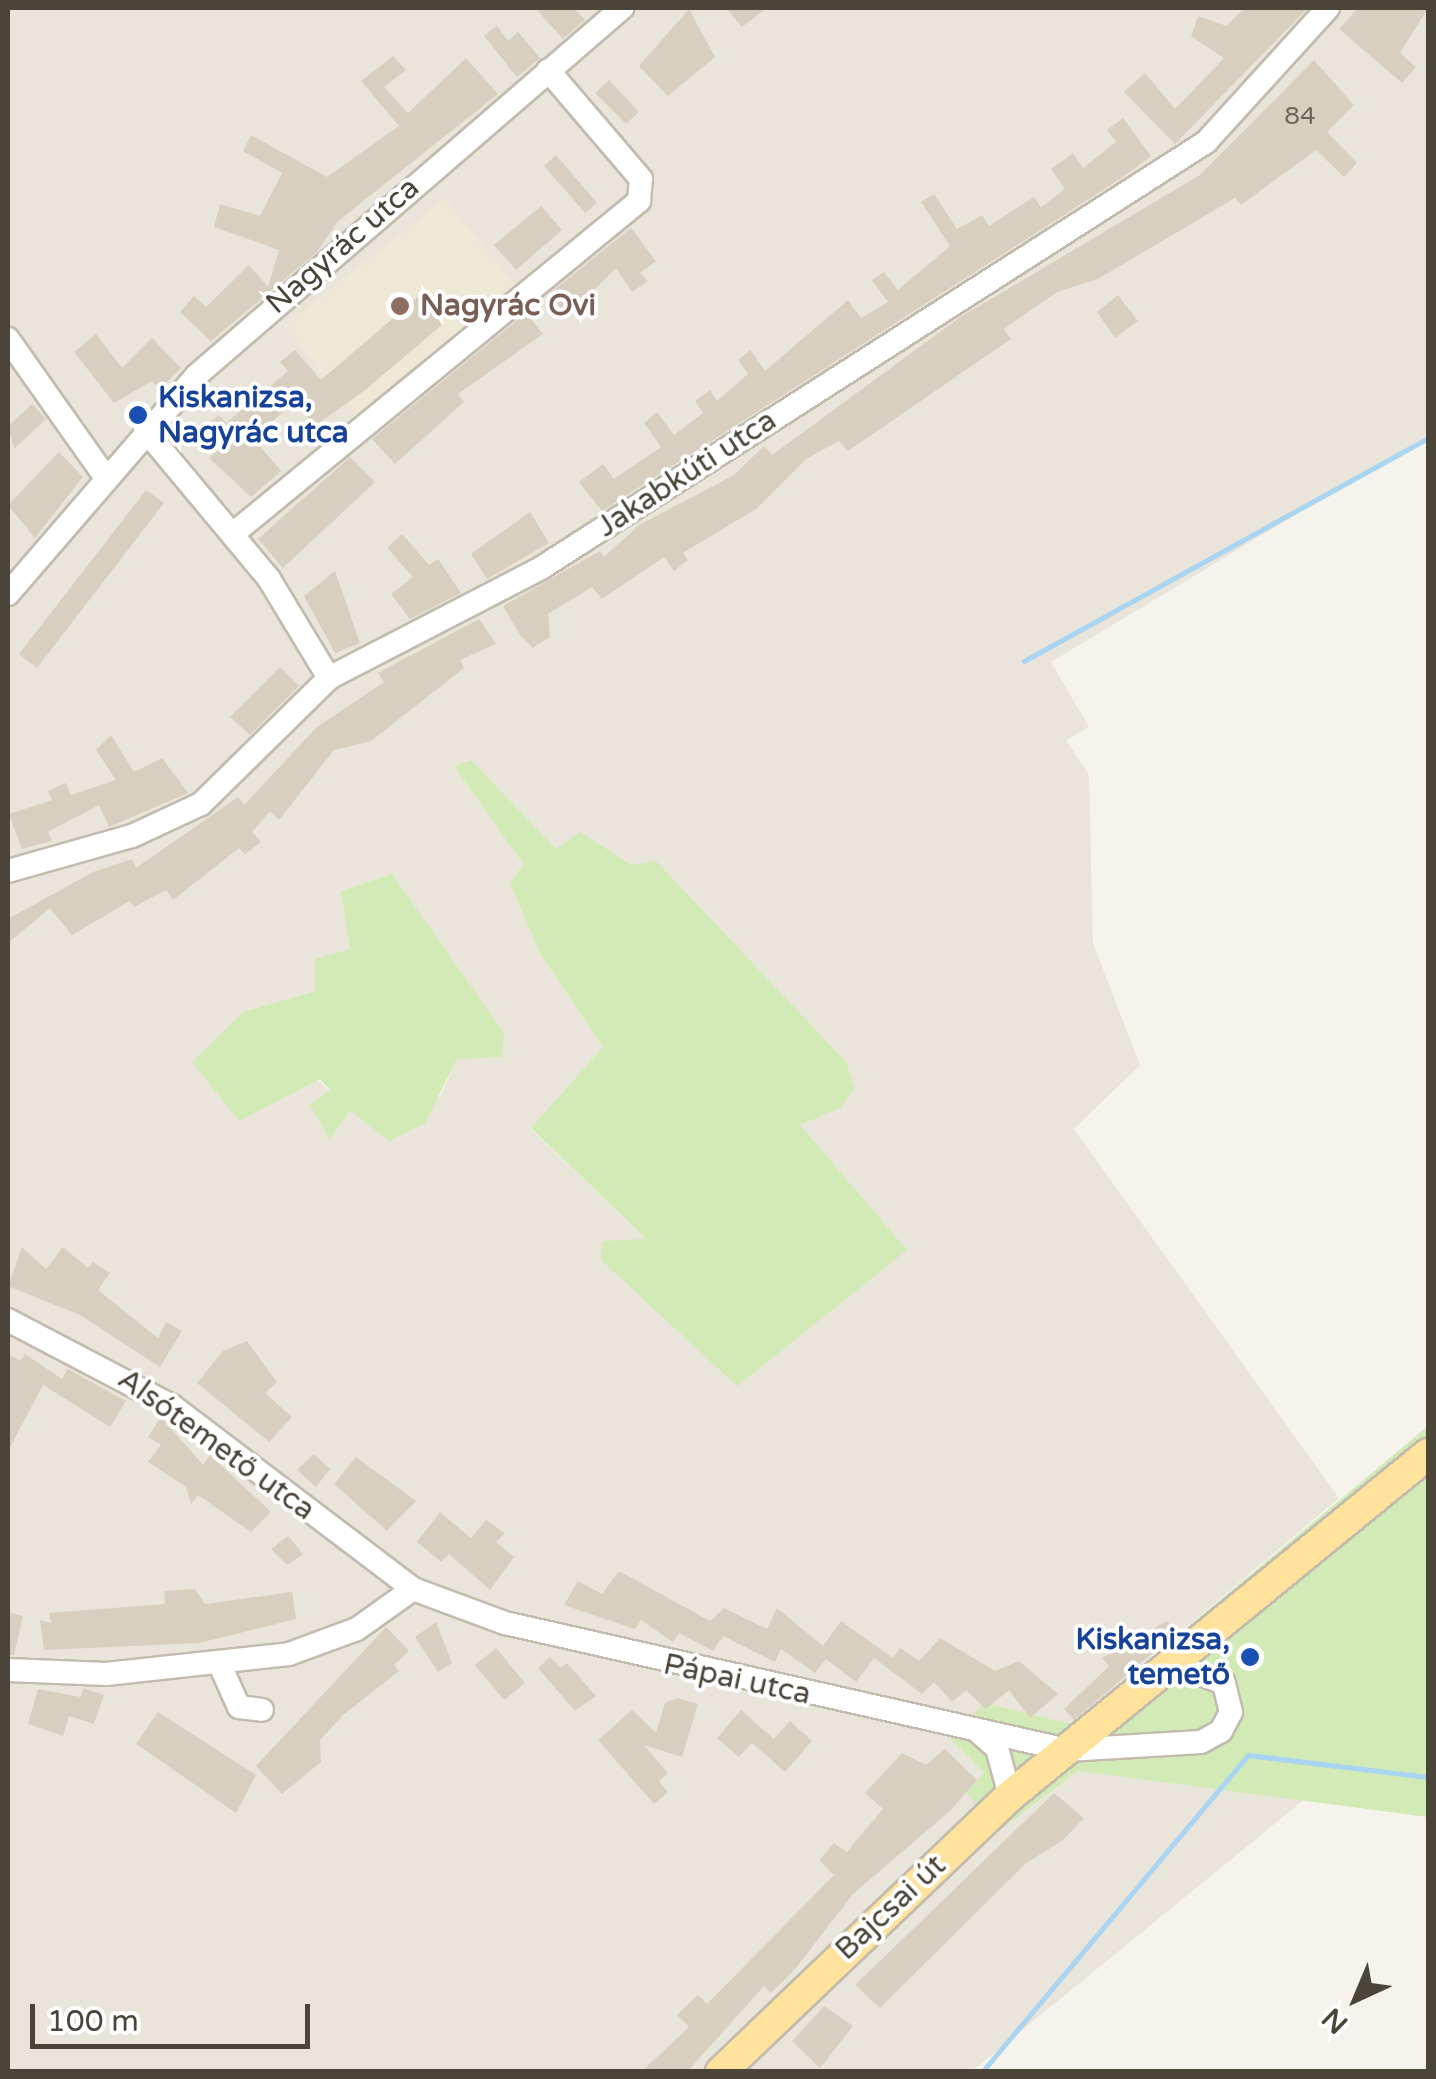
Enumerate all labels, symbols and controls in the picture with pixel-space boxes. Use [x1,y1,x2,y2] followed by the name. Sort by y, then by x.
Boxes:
[1284,101,1316,131] house number: 84
[259,170,427,322] street label: Nagyrác utca
[420,288,596,324] place label: Nagyrác Ovi
[389,295,411,317] marker: Nagyrác Ovi
[158,380,348,450] place label: Kiskanizsa, Nagyrác utca
[591,403,783,545] street label: Jakabkúti utca
[127,404,149,426] marker: Kiskanizsa, Nagyrác utca
[111,1361,321,1529] street label: Alsótemető utca
[1075,1622,1230,1692] place label: Kiskanizsa, temető
[1239,1646,1261,1668] marker: Kiskanizsa, temető
[660,1647,814,1713] street label: Pápai utca
[828,1848,954,1968] street label: Bajcsai út
[1306,1949,1406,2049] north arrow
[35,1984,315,2046] scale bar
[1315,2001,1355,2041] text: N
[47,2003,139,2040] text: 100 m

